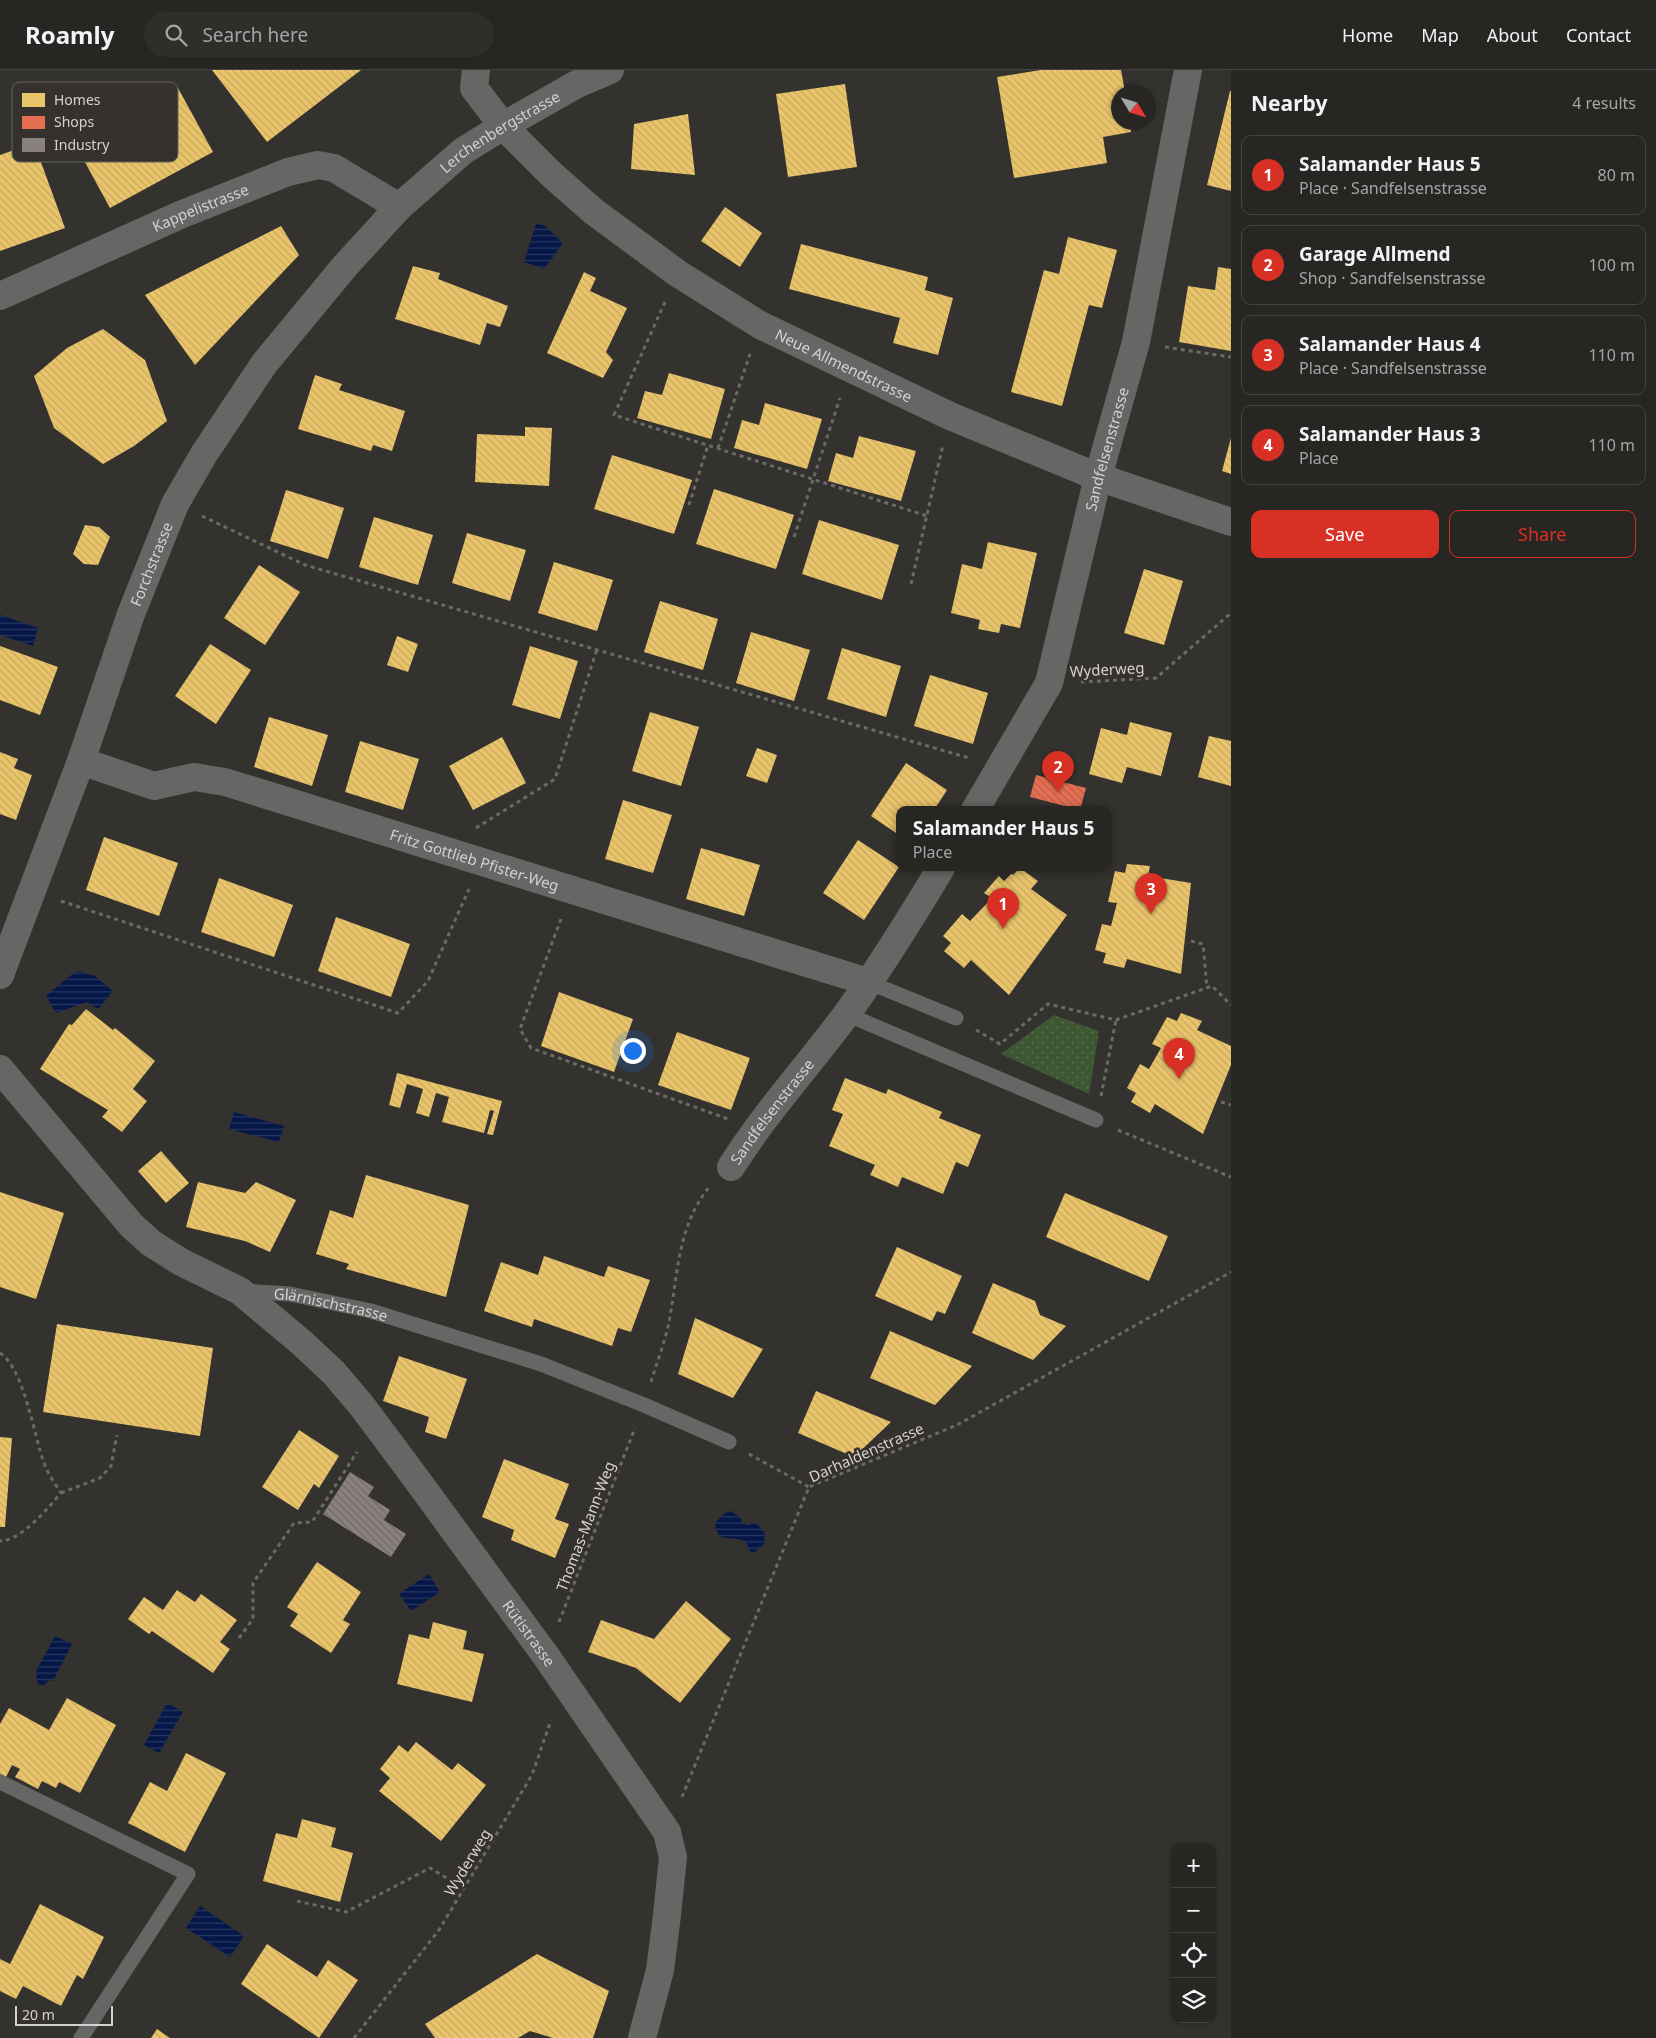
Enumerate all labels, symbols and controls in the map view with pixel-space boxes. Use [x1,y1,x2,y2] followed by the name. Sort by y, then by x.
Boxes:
[144,12,494,57] search box
[25,18,114,51] text: Roamly
[162,21,190,49] icon: search
[202,22,308,48] text: Search here
[1342,23,1393,47] text: Home
[1421,23,1459,47] text: Map
[1487,23,1538,47] text: About
[1566,23,1631,47] text: Contact
[12,82,178,162] legend
[1111,85,1156,130] north arrow
[435,86,563,177] street label: Lerchenbergstrasse
[1251,89,1327,117] text: Nearby
[54,90,101,109] text: Homes
[1572,92,1636,114] text: 4 results
[54,112,94,131] text: Shops
[54,135,110,154] text: Industry
[1299,151,1481,177] text: Salamander Haus 5
[1263,164,1273,186] text: 1
[1598,164,1635,186] text: 80 m
[1299,177,1487,199] text: Place · Sandfelsenstrasse
[149,179,251,236] street label: Kappelistrasse
[1299,241,1451,267] text: Garage Allmend
[1263,254,1273,276] text: 2
[1588,254,1635,276] text: 100 m
[1299,267,1486,289] text: Shop · Sandfelsenstrasse
[772,324,916,406] street label: Neue Allmendstrasse
[1299,331,1481,357] text: Salamander Haus 4
[1263,344,1273,366] text: 3
[1588,344,1635,366] text: 110 m
[1299,357,1487,379] text: Place · Sandfelsenstrasse
[1080,385,1133,513] street label: Sandfelsenstrasse
[1299,421,1481,447] text: Salamander Haus 3
[1263,434,1273,456] text: 4
[1588,434,1635,456] text: 110 m
[1299,447,1339,469] text: Place
[1251,510,1439,558] button: Save
[1449,510,1636,558] button: Share
[125,519,177,609] street label: Forchstrasse
[1069,657,1145,681] street label: Wyderweg
[1042,751,1074,792] pin: 2
[896,806,1111,871] popup
[913,815,1094,841] text: Salamander Haus 5
[388,824,562,895] street label: Fritz Gottlieb Pfister-Weg
[913,841,952,863] text: Place
[1135,873,1167,914] pin: 3
[987,888,1019,929] pin: 1
[620,1038,646,1064] your location
[1163,1038,1195,1079] pin: 4
[725,1054,818,1168] street label: Sandfelsenstrasse
[273,1283,390,1326] street label: Glärnischstrasse
[805,1418,927,1486] street label: Darhaldenstrasse
[551,1458,619,1594] street label: Thomas-Mann-Weg
[498,1596,560,1670] street label: Rütistrasse
[439,1825,495,1899] street label: Wyderweg
[1171,1843,1216,2023] map controls
[1171,1843,1216,1888] button: +
[1171,1888,1216,1933] button: −
[1171,1933,1216,1978] button: locate
[1171,1978,1216,2023] button: layers
[15,2003,112,2026] scale bar
[22,2005,55,2024] text: 20 m

